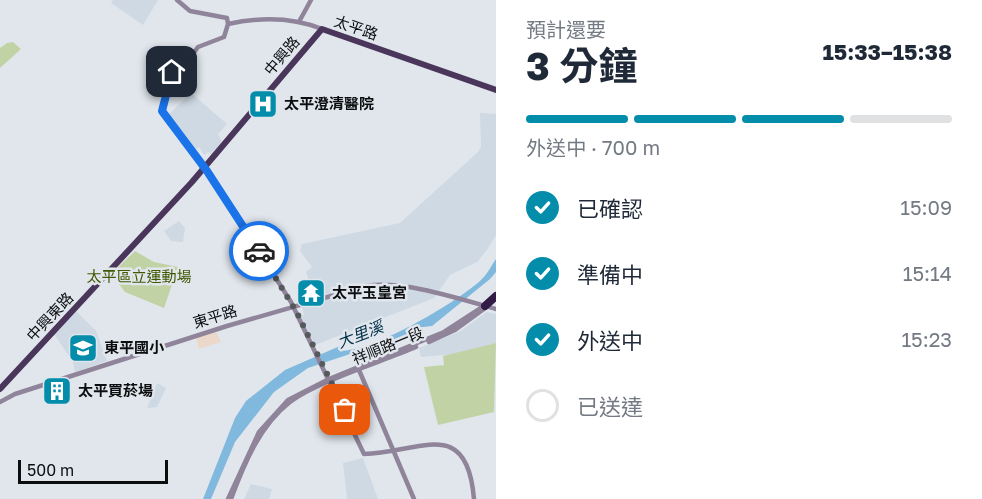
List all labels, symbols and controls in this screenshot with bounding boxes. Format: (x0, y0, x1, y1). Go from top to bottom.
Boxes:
street label: 太平路 (332, 11, 381, 43)
text: 預計還要 (526, 17, 606, 41)
street label: 中興路 (260, 32, 303, 78)
text: 15:33–15:38 (822, 38, 952, 65)
text: 3 分鐘 (526, 42, 638, 89)
pin (146, 46, 197, 97)
icon: home (155, 55, 188, 88)
hospital icon: 太平澄清醫院 (247, 88, 279, 120)
place label: 太平澄清醫院 (284, 94, 374, 112)
text: 外送中 · 700 m (526, 135, 660, 159)
icon: check (526, 191, 559, 224)
text: 已確認 (577, 195, 643, 222)
text: 15:09 (900, 195, 952, 219)
courier (229, 221, 289, 281)
icon: car (243, 235, 276, 268)
icon: check (526, 257, 559, 290)
text: 準備中 (577, 261, 643, 288)
text: 15:14 (903, 261, 952, 285)
park label: 太平區立運動場 (86, 267, 192, 285)
temple icon: 太平玉皇宮 (295, 277, 327, 309)
place label: 太平玉皇宮 (332, 283, 407, 301)
street label: 中興東路 (22, 288, 76, 344)
street label: 東平路 (191, 301, 239, 331)
water label: 大里溪 (334, 315, 388, 352)
street label: 祥順路一段 (349, 323, 426, 367)
icon: check (526, 323, 559, 356)
text: 外送中 (577, 327, 643, 354)
text: 15:23 (901, 327, 952, 351)
school or university icon: 東平國小 (67, 332, 99, 364)
place label: 東平國小 (104, 338, 165, 356)
building icon: 太平買菸場 (41, 375, 73, 407)
place label: 太平買菸場 (78, 381, 153, 399)
pin (319, 384, 370, 435)
icon: bag (328, 393, 361, 426)
text: 已送達 (577, 393, 643, 420)
scale bar (18, 457, 168, 484)
text: 500 m (27, 460, 74, 480)

